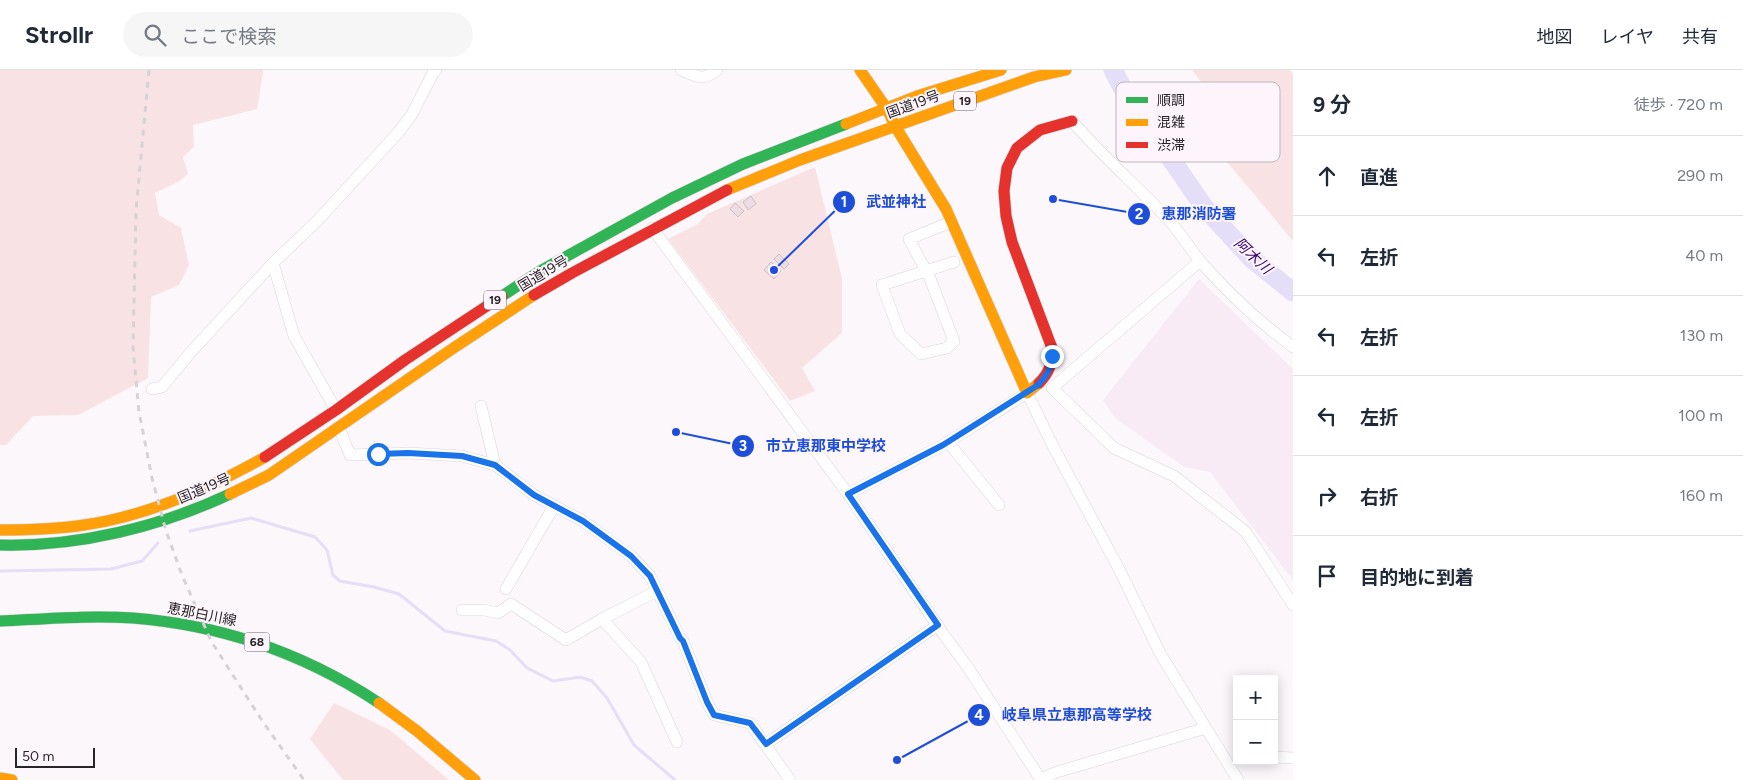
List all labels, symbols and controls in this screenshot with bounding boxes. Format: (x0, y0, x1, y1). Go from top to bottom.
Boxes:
search box (123, 12, 473, 57)
text: Strollr (25, 20, 93, 49)
icon: search (141, 21, 169, 49)
text: ここで検索 (181, 25, 276, 48)
text: 地図 (1537, 26, 1573, 48)
text: レイヤ (1601, 26, 1654, 48)
text: 共有 (1682, 26, 1718, 48)
legend (1116, 82, 1280, 162)
street label: 国道19号 (884, 87, 942, 122)
road number: 19 (954, 92, 976, 110)
text: 順調 (1157, 92, 1185, 109)
text: 9 分 (1313, 92, 1351, 117)
text: 徒歩 · 720 m (1634, 95, 1723, 114)
text: 混雑 (1157, 114, 1185, 131)
text: 渋滞 (1157, 137, 1185, 154)
icon: ahead (1313, 162, 1341, 190)
text: 直進 (1360, 166, 1398, 189)
text: 290 m (1677, 166, 1723, 185)
callout: 武並神社 (831, 187, 936, 217)
text: 1 (841, 193, 847, 211)
text: 武並神社 (866, 193, 926, 211)
callout: 恵那消防署 (1126, 199, 1246, 229)
text: 2 (1135, 205, 1144, 223)
text: 恵那消防署 (1161, 205, 1237, 223)
water label: 阿木川 (1230, 234, 1277, 279)
icon: left (1313, 242, 1341, 270)
text: 左折 (1360, 246, 1398, 269)
text: 40 m (1685, 246, 1723, 265)
street label: 国道19号 (515, 252, 572, 295)
road number: 19 (484, 290, 506, 310)
icon: left (1313, 322, 1341, 350)
text: 左折 (1360, 326, 1398, 349)
text: 130 m (1680, 326, 1723, 345)
route end (1041, 345, 1064, 368)
icon: left (1313, 402, 1341, 430)
text: 左折 (1360, 406, 1398, 429)
text: 100 m (1678, 406, 1723, 425)
callout: 市立恵那東中学校 (731, 431, 896, 461)
text: 3 (739, 437, 747, 455)
text: 市立恵那東中学校 (766, 437, 886, 455)
route start (367, 443, 390, 466)
street label: 国道19号 (175, 470, 233, 507)
icon: right (1313, 482, 1341, 510)
text: 右折 (1360, 486, 1398, 509)
text: 160 m (1680, 486, 1723, 505)
icon: arrive (1313, 562, 1341, 590)
text: 目的地に到着 (1360, 566, 1474, 589)
street label: 恵那白川線 (166, 599, 238, 630)
road number: 68 (244, 632, 270, 652)
map controls (1233, 675, 1278, 765)
button: + (1233, 675, 1278, 720)
callout: 岐阜県立恵那高等学校 (967, 700, 1162, 730)
text: 4 (974, 706, 984, 724)
text: 岐阜県立恵那高等学校 (1002, 706, 1152, 724)
button: − (1233, 720, 1278, 765)
scale bar (15, 745, 95, 768)
text: 50 m (22, 748, 54, 765)

